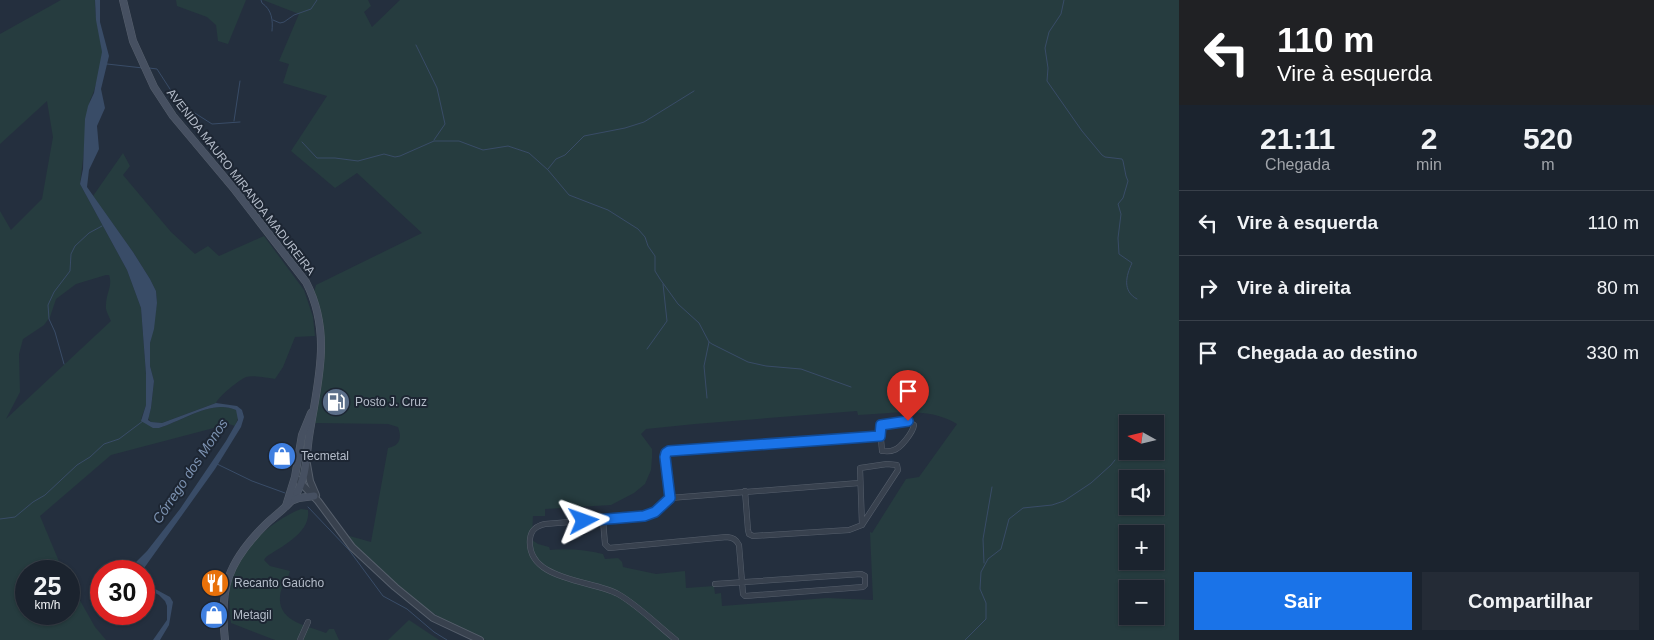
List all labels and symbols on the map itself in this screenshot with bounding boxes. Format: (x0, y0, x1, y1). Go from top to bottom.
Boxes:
street label: AVENIDA MAURO MIRANDA MADUREIRA (164, 86, 318, 278)
pin (887, 370, 929, 421)
fuel station icon: Posto J. Cruz (321, 387, 351, 417)
place label: Posto J. Cruz (355, 395, 427, 409)
north arrow (1119, 415, 1164, 460)
water label: Córrego dos Monos (149, 416, 231, 526)
shop icon: Tecmetal (267, 441, 297, 471)
place label: Tecmetal (301, 449, 349, 463)
position arrow (557, 494, 609, 546)
speed limit sign: 30 (90, 560, 155, 625)
restaurant icon: Recanto Gaúcho (200, 568, 230, 598)
place label: Recanto Gaúcho (234, 576, 324, 590)
shop icon: Metagil (199, 600, 229, 630)
place label: Metagil (233, 608, 272, 622)

